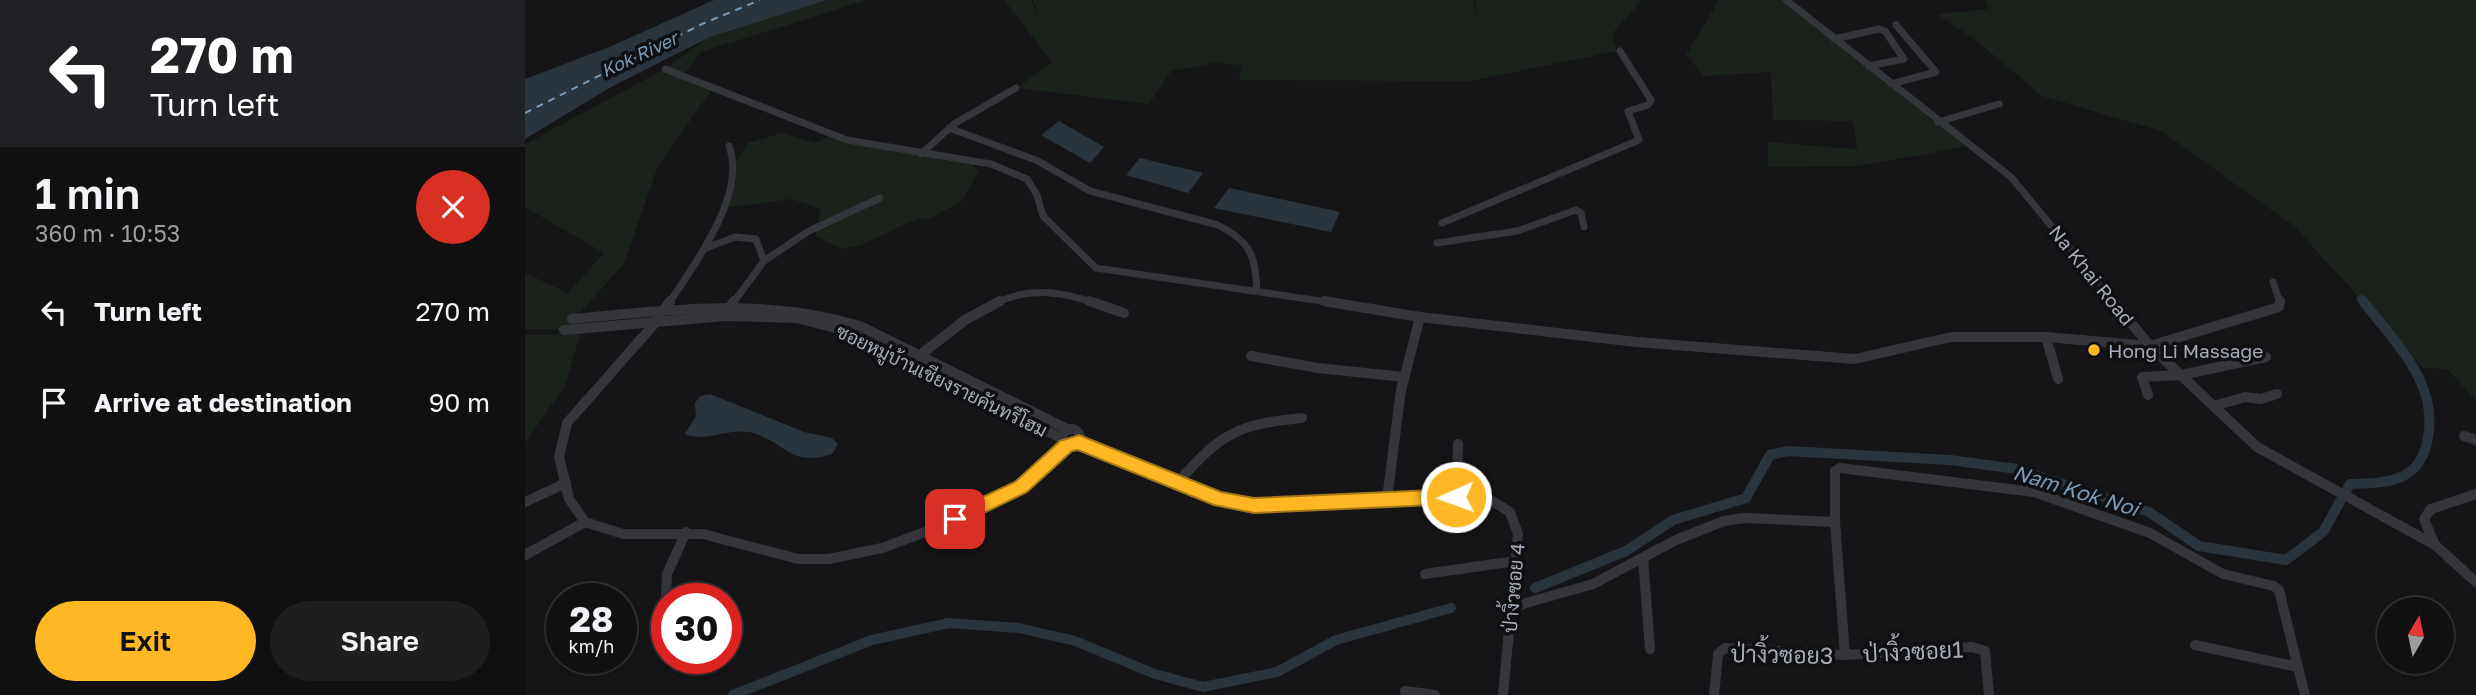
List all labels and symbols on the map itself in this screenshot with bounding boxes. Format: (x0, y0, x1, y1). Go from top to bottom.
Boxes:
water label: Kok River (597, 25, 683, 81)
street label: Na Khai Road (2045, 220, 2139, 330)
street label: ซอยหมู่บ้านเชียงรายคันทรีโฮม (831, 319, 1051, 444)
place label: Hong Li Massage (2108, 339, 2263, 362)
marker: Hong Li Massage (2086, 342, 2102, 358)
water label: Nam Kok Noi (2010, 459, 2144, 522)
position arrow (1419, 460, 1493, 534)
pin (925, 489, 985, 549)
street label: ป่างิ้วซอย 4 (1493, 542, 1528, 634)
speed limit sign: 30 (651, 583, 742, 674)
north arrow (2377, 597, 2453, 674)
street label: ป่างิ้วซอย1 (1862, 628, 1964, 668)
street label: ป่างิ้วซอย3 (1730, 633, 1834, 669)

